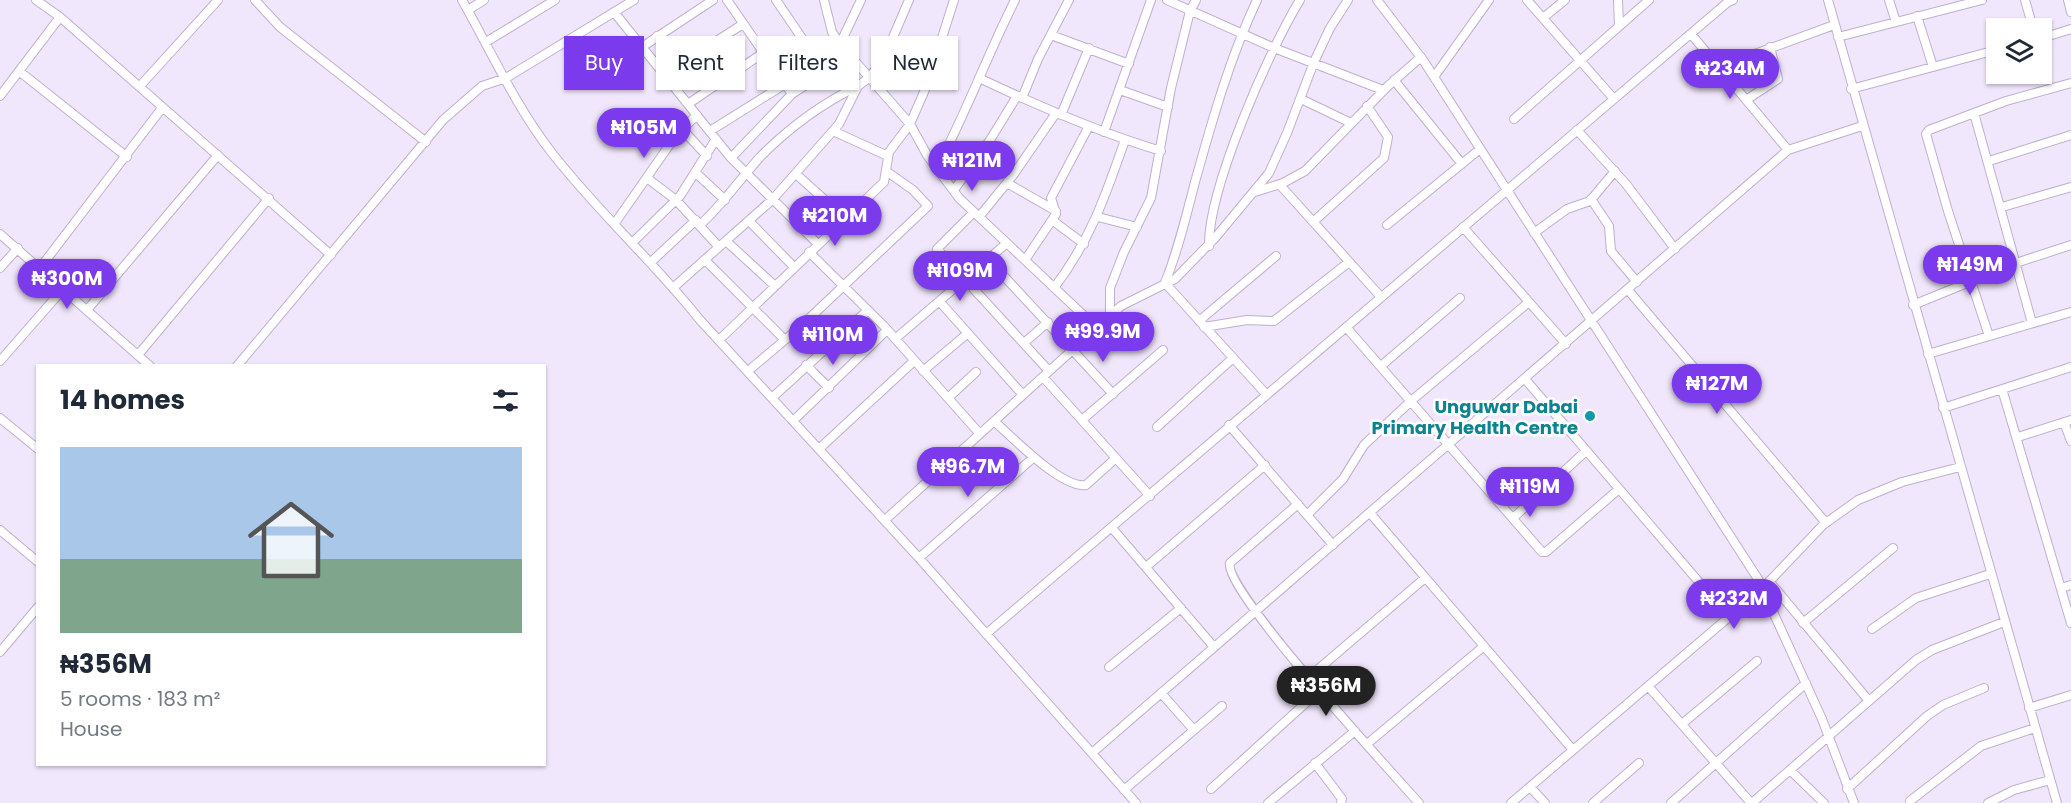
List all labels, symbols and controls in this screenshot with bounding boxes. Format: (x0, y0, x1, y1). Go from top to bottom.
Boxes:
map controls (1986, 18, 2052, 84)
button: layers (1986, 18, 2052, 84)
chip: Buy (564, 36, 644, 90)
chip: Rent (656, 36, 745, 90)
chip: Filters (757, 36, 859, 90)
chip: New (871, 36, 958, 90)
pin: ₦234M (1688, 49, 1772, 100)
text: ₦234M (1695, 54, 1765, 82)
pin: ₦105M (602, 108, 686, 159)
text: ₦105M (611, 113, 677, 141)
pin: ₦121M (930, 141, 1014, 192)
text: ₦121M (942, 146, 1002, 174)
pin: ₦210M (793, 196, 877, 247)
text: ₦210M (803, 201, 867, 229)
pin: ₦149M (1928, 245, 2012, 296)
text: ₦149M (1937, 250, 2003, 278)
pin: ₦109M (918, 251, 1002, 302)
text: ₦109M (927, 256, 993, 284)
pin: ₦300M (25, 259, 109, 310)
text: ₦300M (32, 264, 102, 292)
pin: ₦99.9M (1054, 312, 1152, 363)
pin: ₦110M (791, 315, 875, 366)
text: ₦99.9M (1065, 317, 1141, 345)
text: ₦110M (803, 320, 863, 348)
pin: ₦127M (1675, 364, 1759, 415)
text: ₦127M (1686, 369, 1748, 397)
text: 14 homes (60, 382, 185, 418)
icon: filters (489, 384, 522, 417)
place label: Unguwar Dabai Primary Health Centre (1372, 394, 1578, 440)
marker: Unguwar Dabai Primary Health Centre (1583, 409, 1597, 423)
pin: ₦96.7M (919, 447, 1017, 498)
text: ₦96.7M (931, 452, 1005, 480)
pin: ₦119M (1488, 467, 1572, 518)
text: ₦119M (1500, 472, 1560, 500)
icon: home (237, 486, 345, 594)
pin: ₦232M (1692, 579, 1776, 630)
text: ₦232M (1700, 584, 1768, 612)
text: ₦356M (60, 646, 152, 682)
pin: ₦356M (1284, 666, 1368, 717)
text: ₦356M (1291, 671, 1361, 699)
text: 5 rooms · 183 m² (60, 685, 220, 713)
text: House (60, 715, 122, 743)

